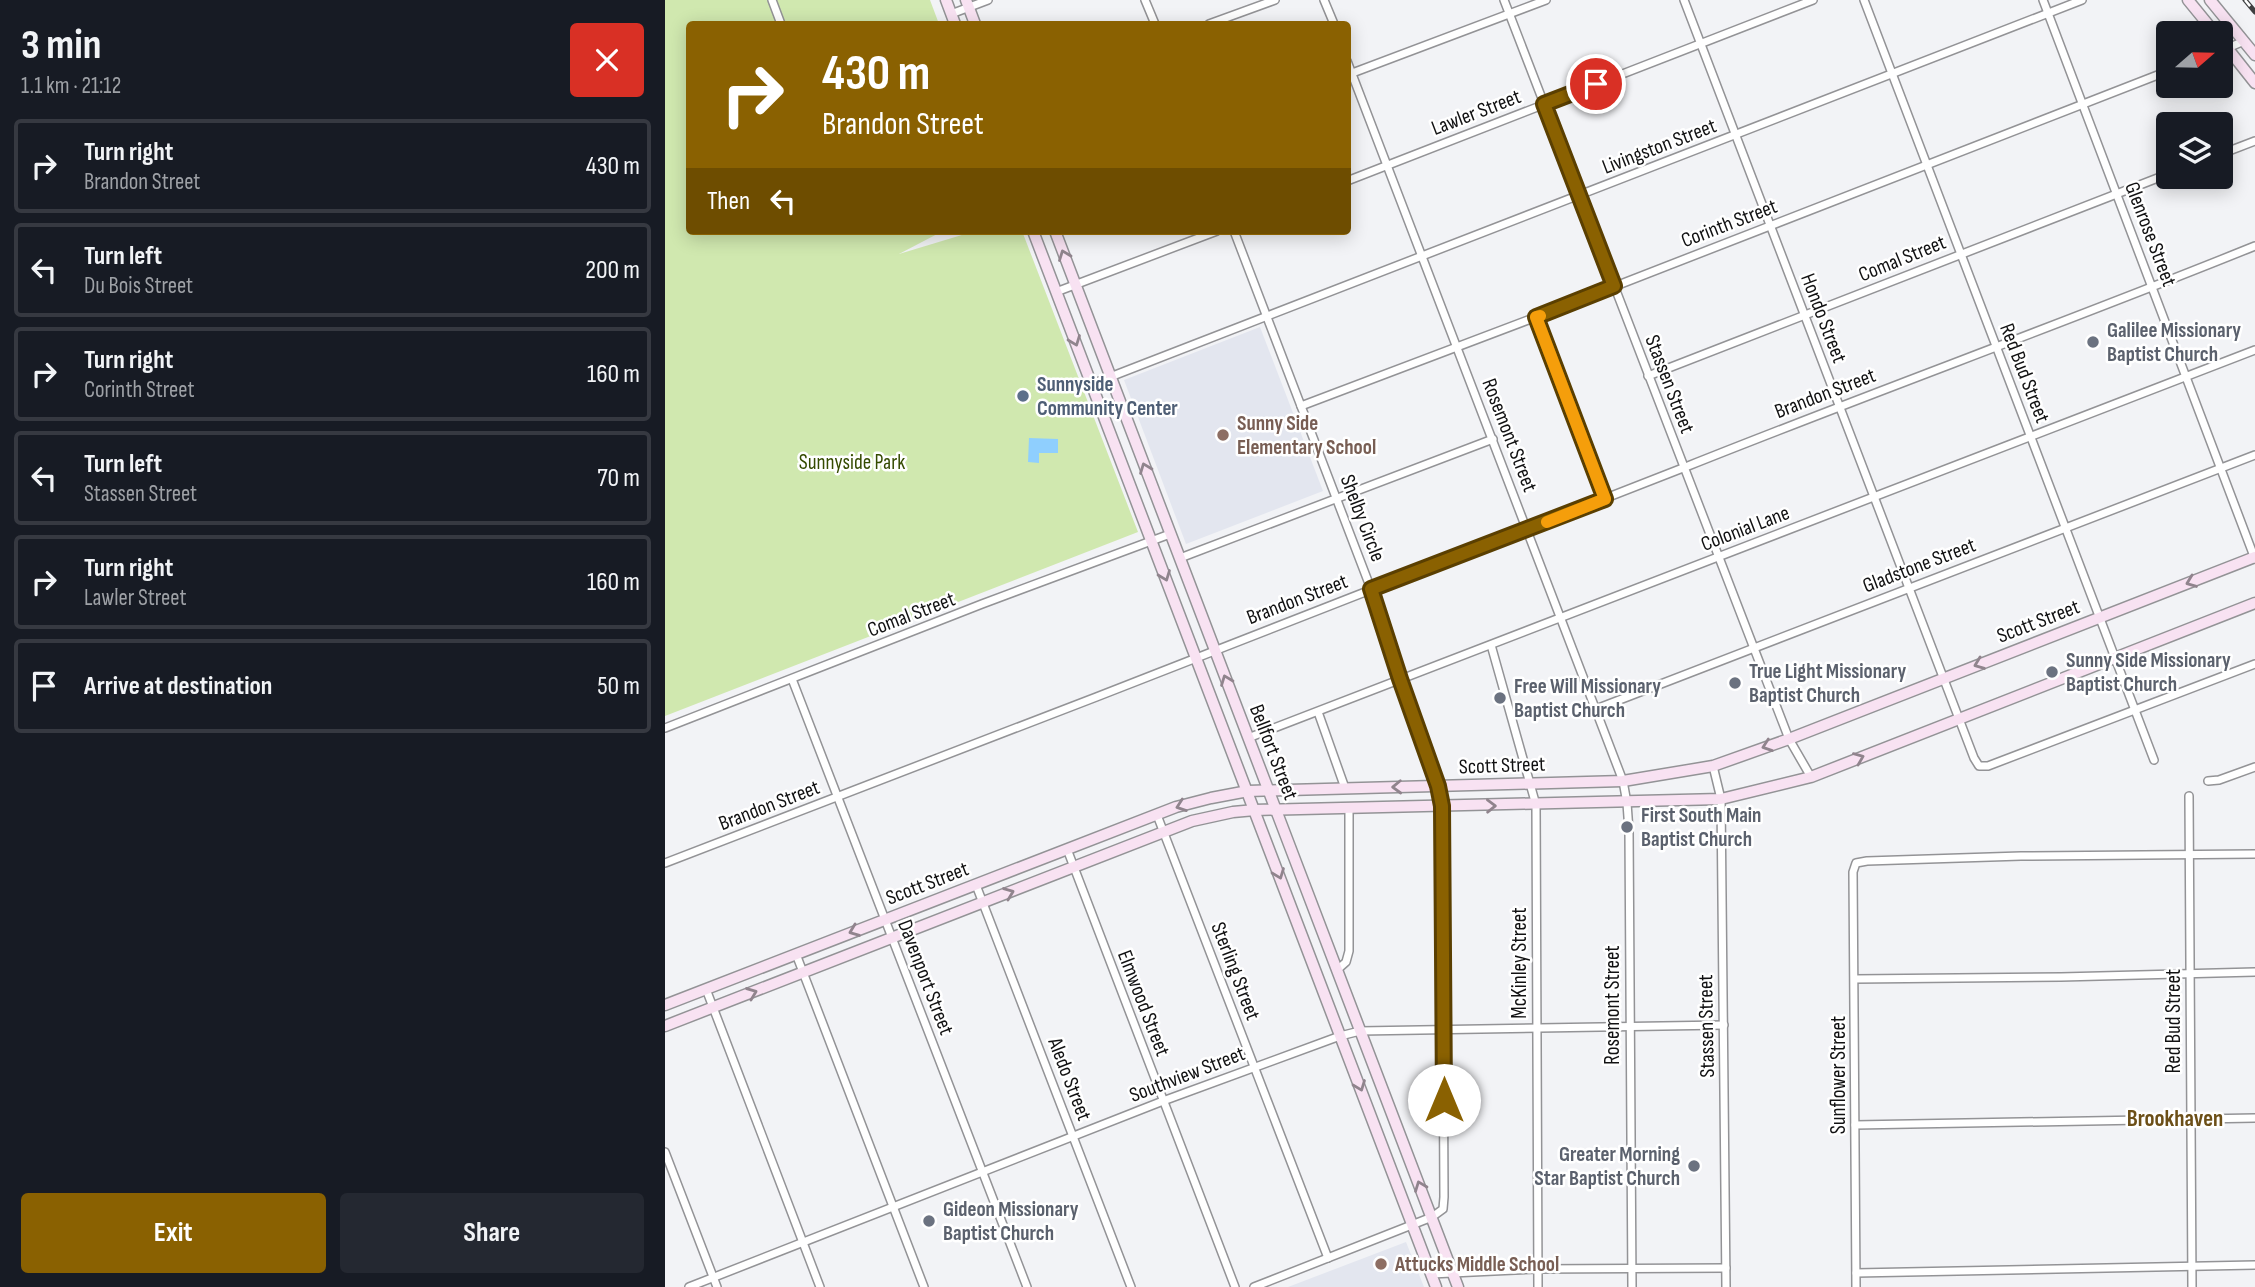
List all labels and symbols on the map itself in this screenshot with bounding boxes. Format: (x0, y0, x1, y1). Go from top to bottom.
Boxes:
north arrow (2156, 21, 2233, 98)
pin (1566, 54, 1626, 114)
street label: Lawler Street (1428, 84, 1524, 141)
street label: Livingston Street (1599, 113, 1720, 180)
street label: Glenrose Street (2119, 178, 2182, 290)
street label: Corinth Street (1678, 194, 1781, 253)
street label: Comal Street (1855, 230, 1949, 287)
one-way arrow (1058, 249, 1072, 262)
street label: Hondo Street (1795, 270, 1852, 366)
place label: Galilee Missionary Baptist Church (2107, 318, 2241, 367)
street label: Red Bud Street (1994, 320, 2055, 426)
street label: Stassen Street (1639, 331, 1700, 437)
one-way arrow (1067, 334, 1081, 346)
marker: Galilee Missionary Baptist Church (2085, 334, 2101, 350)
street label: Brandon Street (1771, 363, 1879, 424)
place label: Sunnyside Community Center (1037, 372, 1178, 421)
street label: Rosemont Street (1476, 375, 1543, 495)
marker: Sunnyside Community Center (1015, 388, 1031, 404)
place label: Sunny Side Elementary School (1237, 411, 1376, 460)
marker: Sunny Side Elementary School (1215, 427, 1231, 443)
park label: Sunnyside Park (799, 450, 905, 475)
one-way arrow (1139, 462, 1153, 474)
street label: Shelby Circle (1335, 471, 1390, 565)
street label: Colonial Lane (1697, 500, 1793, 557)
street label: Gladstone Street (1859, 533, 1979, 598)
one-way arrow (1156, 569, 1170, 581)
street label: Brandon Street (1243, 569, 1351, 630)
one-way arrow (2186, 574, 2198, 588)
street label: Comal Street (864, 586, 959, 643)
street label: Scott Street (1993, 594, 2083, 649)
place label: Sunny Side Missionary Baptist Church (2066, 648, 2231, 697)
one-way arrow (1974, 655, 1986, 669)
place label: True Light Missionary Baptist Church (1749, 659, 1906, 708)
marker: Sunny Side Missionary Baptist Church (2044, 664, 2060, 680)
place label: Free Will Missionary Baptist Church (1514, 674, 1661, 723)
one-way arrow (1221, 675, 1235, 687)
marker: True Light Missionary Baptist Church (1727, 675, 1743, 691)
marker: Free Will Missionary Baptist Church (1492, 690, 1508, 706)
street label: Bellfort Street (1244, 701, 1303, 803)
one-way arrow (1762, 738, 1774, 752)
street label: Scott Street (1458, 751, 1546, 780)
one-way arrow (1852, 753, 1864, 767)
street label: Brandon Street (715, 775, 823, 836)
one-way arrow (1392, 779, 1402, 795)
one-way arrow (1176, 798, 1188, 812)
one-way arrow (1485, 798, 1496, 813)
place label: First South Main Baptist Church (1641, 803, 1761, 852)
marker: First South Main Baptist Church (1619, 819, 1635, 835)
street label: Scott Street (882, 856, 972, 911)
one-way arrow (1271, 867, 1285, 880)
one-way arrow (1003, 887, 1015, 901)
street label: McKinley Street (1507, 907, 1532, 1019)
street label: Davenport Street (892, 916, 959, 1038)
street label: Sterling Street (1205, 919, 1266, 1024)
one-way arrow (849, 923, 861, 937)
street label: Rosemont Street (1600, 945, 1625, 1065)
street label: Elmwood Street (1112, 947, 1175, 1060)
street label: Red Bud Street (2161, 969, 2186, 1073)
street label: Stassen Street (1693, 974, 1720, 1078)
one-way arrow (745, 987, 757, 1001)
street label: Sunflower Street (1826, 1016, 1851, 1134)
street label: Aledo Street (1042, 1033, 1097, 1124)
street label: Southview Street (1126, 1041, 1248, 1108)
position arrow (1407, 1063, 1481, 1137)
one-way arrow (1352, 1080, 1366, 1092)
district label: Brookhaven (2127, 1105, 2223, 1133)
place label: Greater Morning Star Baptist Church (1534, 1142, 1680, 1191)
marker: Greater Morning Star Baptist Church (1686, 1158, 1702, 1174)
one-way arrow (1414, 1181, 1428, 1193)
place label: Gideon Missionary Baptist Church (943, 1197, 1079, 1246)
marker: Gideon Missionary Baptist Church (921, 1213, 937, 1229)
place label: Attucks Middle School (1394, 1252, 1559, 1277)
marker: Attucks Middle School (1373, 1256, 1389, 1272)

